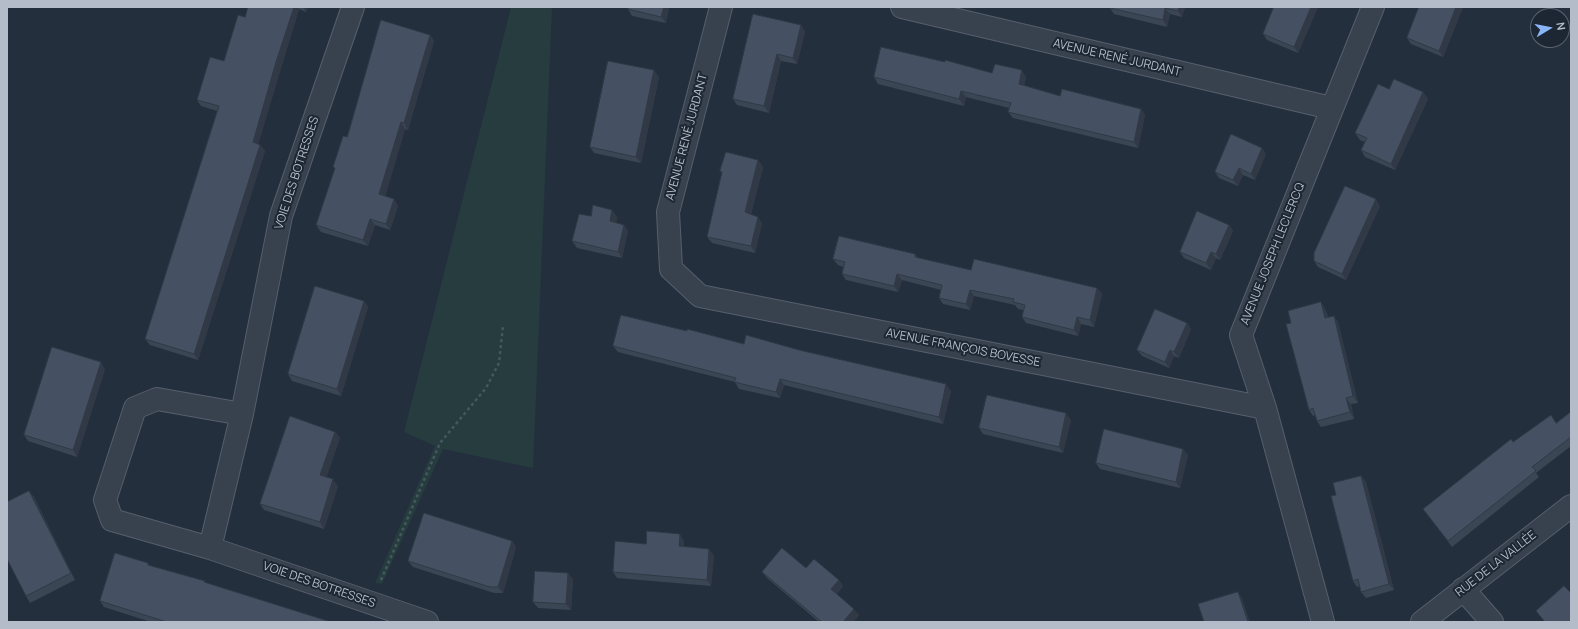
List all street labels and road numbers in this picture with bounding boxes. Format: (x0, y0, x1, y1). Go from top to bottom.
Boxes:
street label: AVENUE RENÉ JURDANT (1052, 36, 1182, 80)
street label: AVENUE RENÉ JURDANT (663, 72, 711, 202)
street label: VOIE DES BOTRESSES (272, 115, 322, 231)
street label: AVENUE JOSEPH LECLERCQ (1238, 181, 1308, 327)
street label: AVENUE FRANÇOIS BOVESSE (884, 326, 1042, 370)
street label: RUE DE LA VALLÉE (1453, 528, 1539, 600)
street label: VOIE DES BOTRESSES (261, 559, 377, 611)

